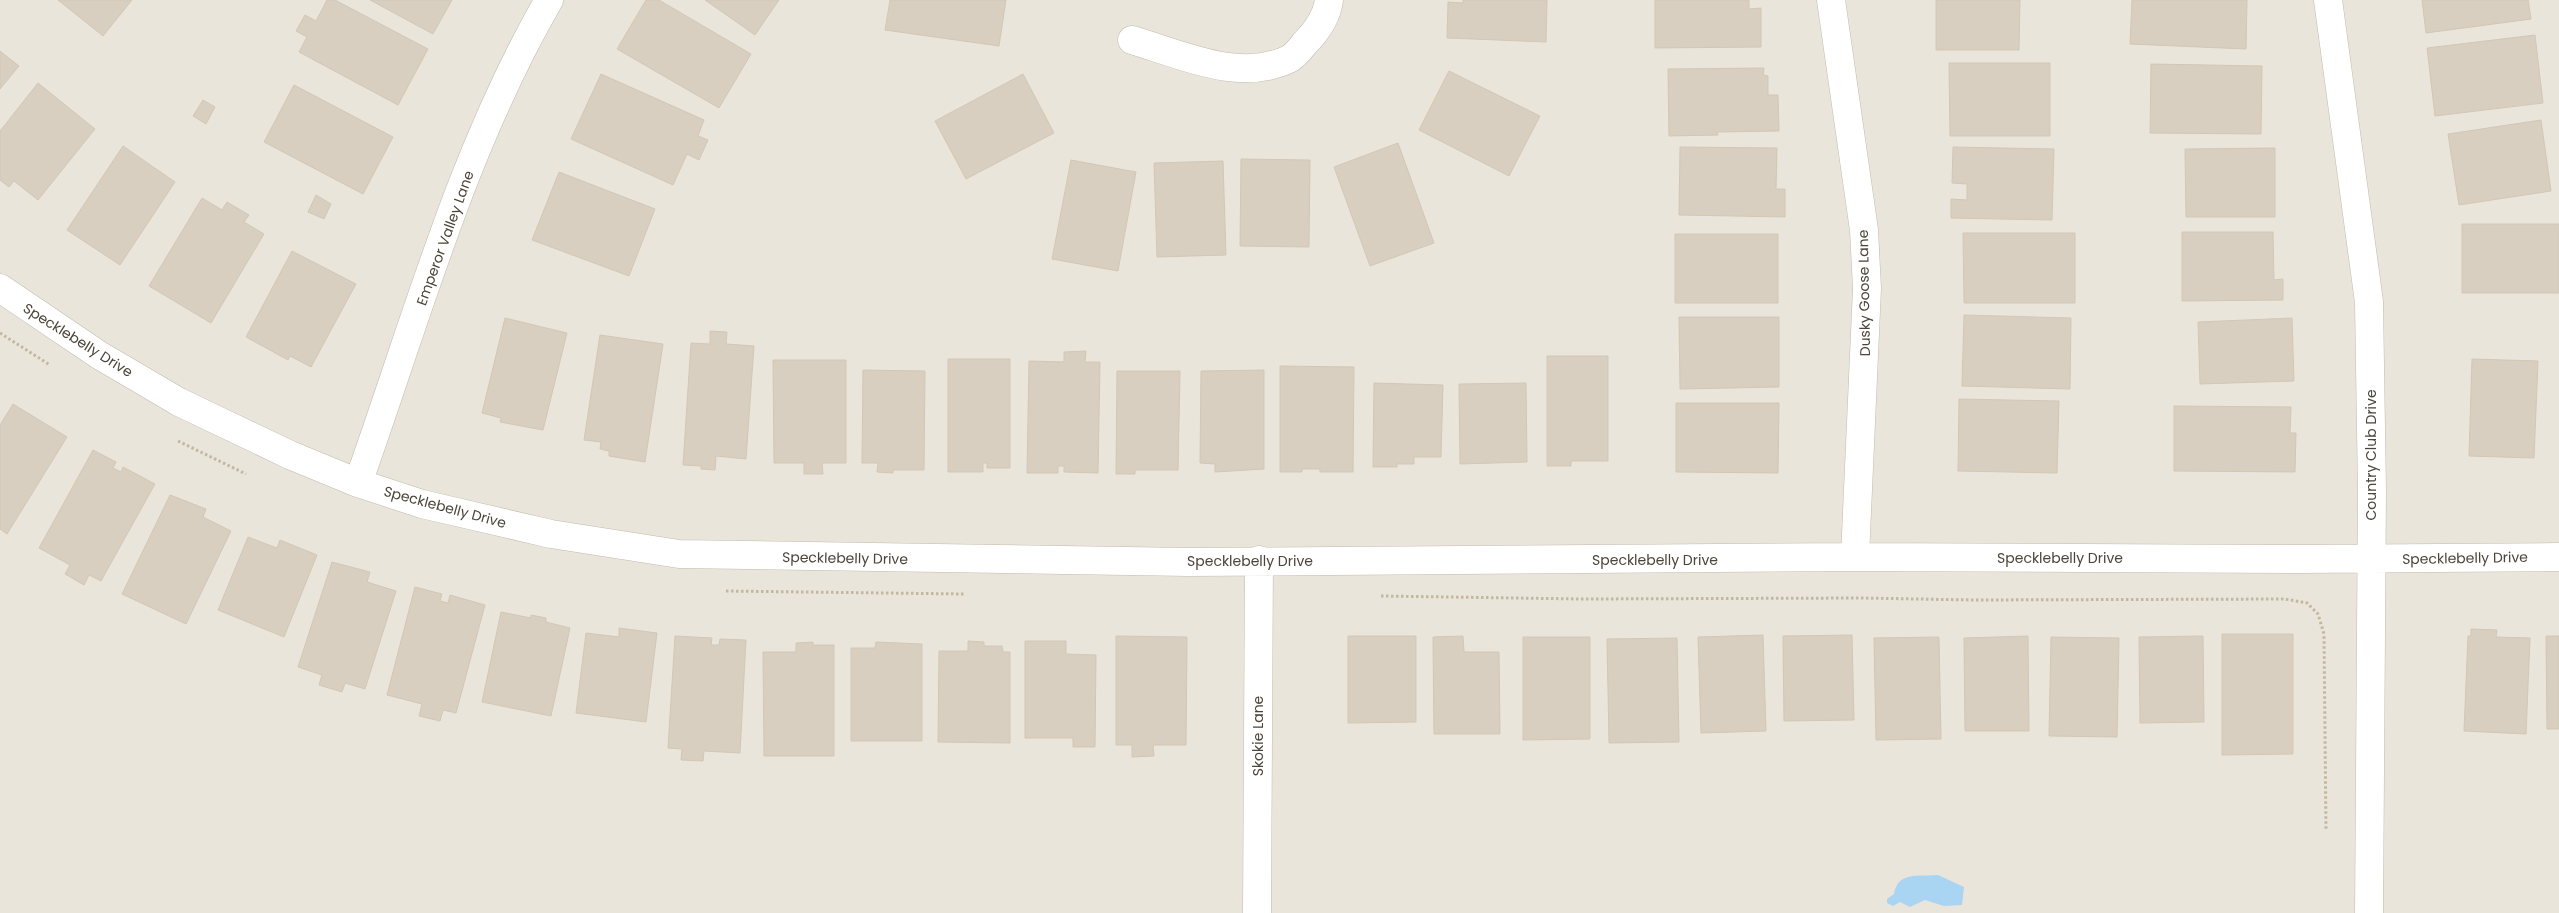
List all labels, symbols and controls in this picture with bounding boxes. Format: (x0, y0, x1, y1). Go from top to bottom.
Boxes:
street label: Emperor Valley Lane (411, 167, 479, 308)
street label: Dusky Goose Lane (1853, 229, 1875, 357)
street label: Specklebelly Drive (19, 298, 137, 382)
street label: Country Club Drive (2361, 389, 2381, 521)
street label: Specklebelly Drive (382, 481, 509, 533)
street label: Specklebelly Drive (782, 547, 908, 569)
street label: Specklebelly Drive (2402, 547, 2528, 569)
street label: Specklebelly Drive (1997, 548, 2123, 568)
street label: Specklebelly Drive (1592, 550, 1718, 570)
street label: Specklebelly Drive (1187, 551, 1313, 571)
street label: Skokie Lane (1248, 695, 1268, 776)

